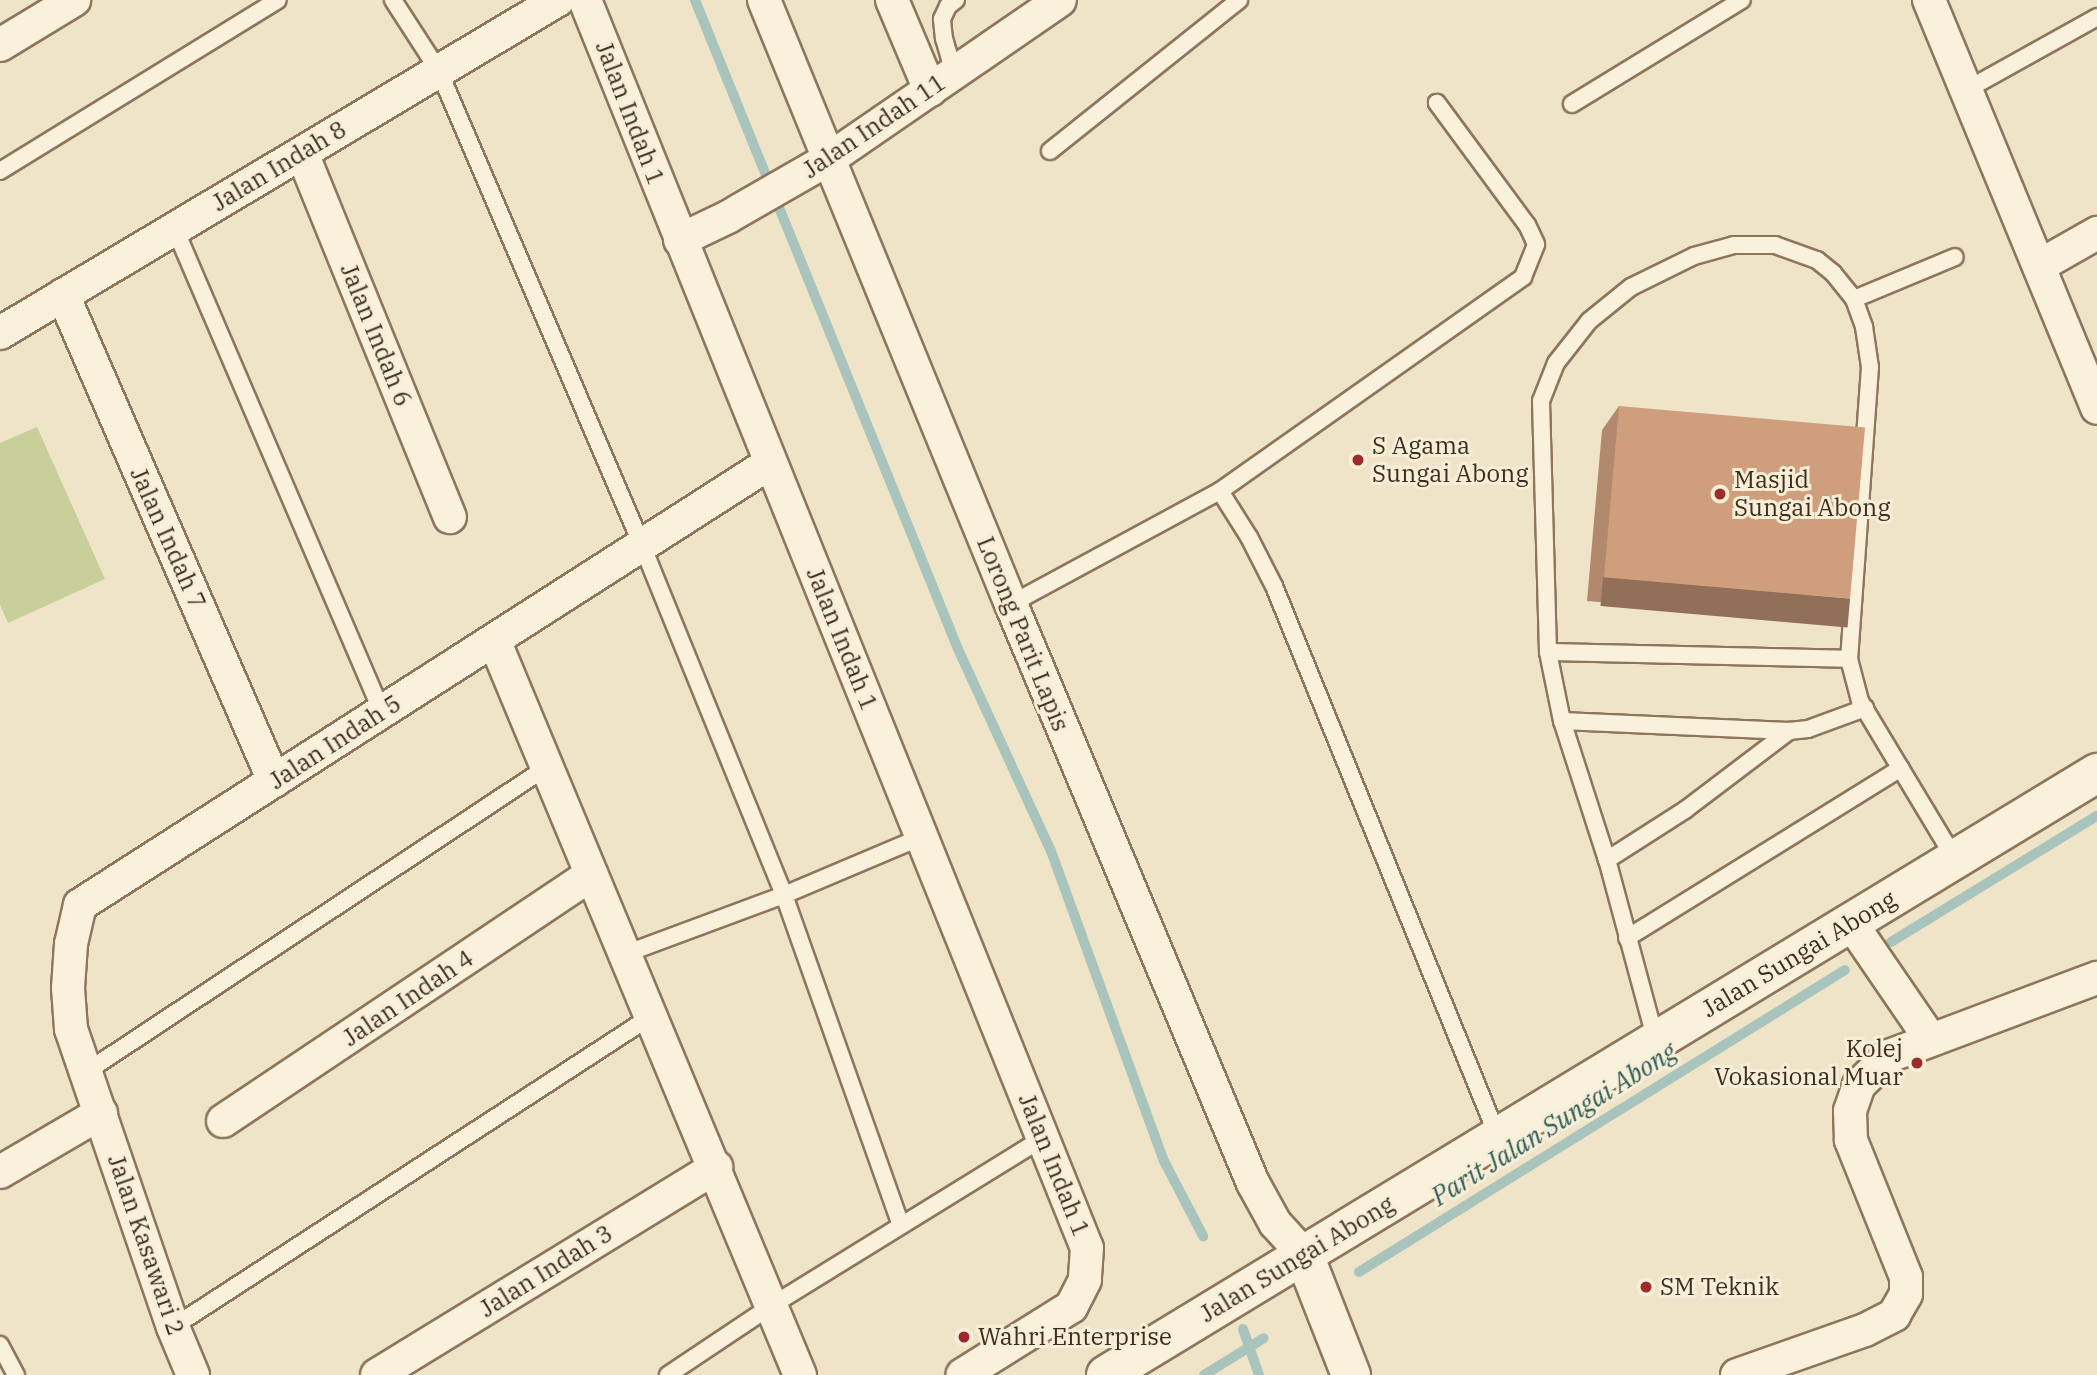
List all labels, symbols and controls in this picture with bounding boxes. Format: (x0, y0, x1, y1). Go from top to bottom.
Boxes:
street label: Jalan Indah 1 (589, 37, 671, 189)
street label: Jalan Indah 11 (797, 68, 951, 184)
street label: Jalan Indah 8 (207, 115, 351, 217)
street label: Jalan Indah 6 (334, 259, 418, 411)
place label: S Agama Sungai Abong (1372, 432, 1529, 488)
marker: S Agama Sungai Abong (1350, 452, 1366, 468)
street label: Jalan Indah 7 (124, 463, 212, 613)
place label: Masjid Sungai Abong (1734, 466, 1891, 522)
marker: Masjid Sungai Abong (1712, 486, 1728, 502)
street label: Lorong Parit Lapis (971, 533, 1075, 735)
street label: Jalan Indah 1 (800, 563, 884, 715)
street label: Jalan Indah 5 (264, 689, 406, 795)
street label: Jalan Sungai Abong (1697, 885, 1901, 1023)
street label: Jalan Indah 4 (337, 944, 479, 1052)
place label: Kolej Vokasional Muar (1714, 1035, 1903, 1091)
water label: Parit Jalan Sungai Abong (1426, 1036, 1682, 1212)
marker: Kolej Vokasional Muar (1909, 1055, 1925, 1071)
street label: Jalan Indah 1 (1012, 1089, 1096, 1241)
street label: Jalan Kasawari 2 (102, 1151, 190, 1339)
street label: Jalan Sungai Abong (1195, 1190, 1399, 1328)
street label: Jalan Indah 3 (474, 1219, 618, 1323)
place label: SM Teknik (1660, 1273, 1779, 1301)
marker: SM Teknik (1638, 1279, 1654, 1295)
place label: Wahri Enterprise (978, 1323, 1172, 1351)
marker: Wahri Enterprise (956, 1329, 972, 1345)

